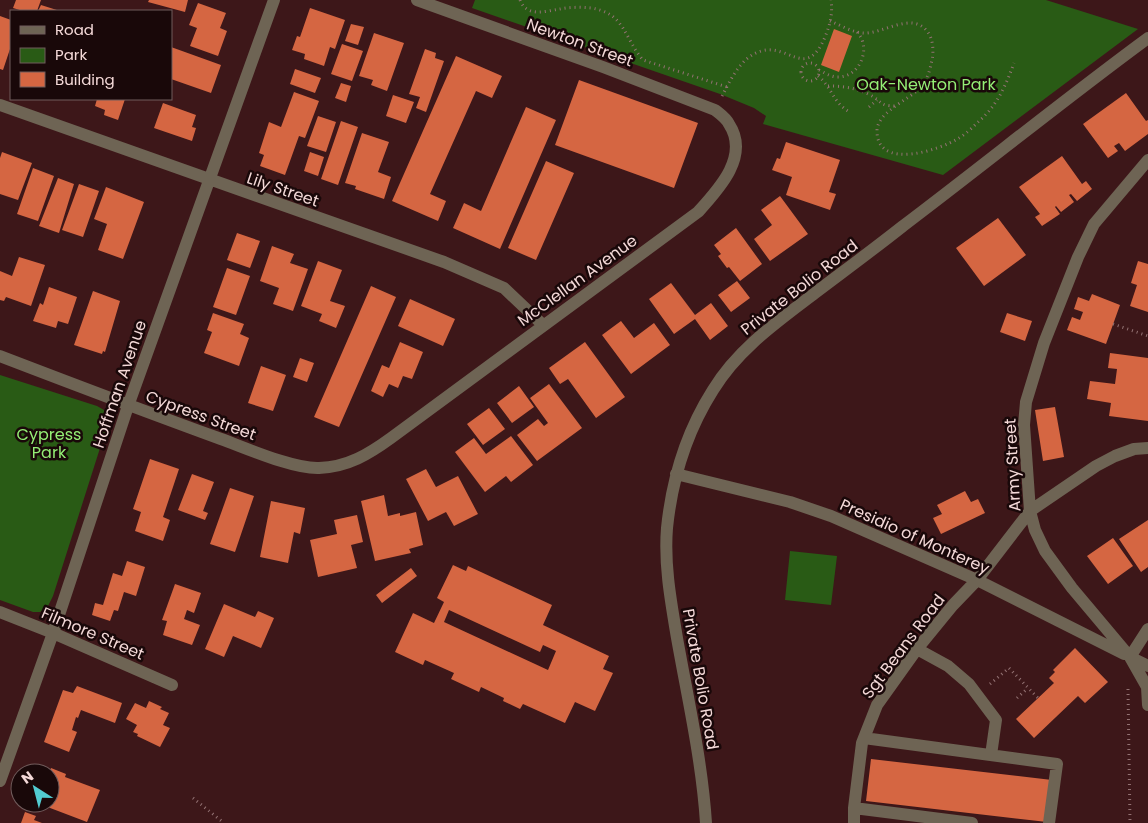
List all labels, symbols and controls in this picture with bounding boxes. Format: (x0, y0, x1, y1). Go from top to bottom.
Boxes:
legend (10, 10, 172, 100)
street label: Newton Street (523, 13, 636, 72)
text: Road (55, 19, 94, 40)
text: Park (55, 44, 87, 65)
text: Building (55, 69, 115, 90)
park label: Oak-Newton Park (856, 73, 997, 96)
street label: Lily Street (244, 166, 322, 213)
street label: McClellan Avenue (513, 229, 642, 332)
street label: Private Bolio Road (736, 234, 863, 340)
street label: Hoffman Avenue (87, 317, 152, 451)
street label: Cypress Street (142, 385, 259, 446)
street label: Army Street (999, 418, 1026, 512)
park label: Cypress Park (17, 423, 81, 464)
street label: Presidio of Monterey (836, 493, 993, 580)
street label: Sgt Beans Road (857, 589, 950, 703)
street label: Filmore Street (38, 601, 148, 666)
street label: Private Bolio Road (677, 607, 724, 752)
north arrow (10, 763, 60, 813)
text: N (17, 766, 37, 789)

